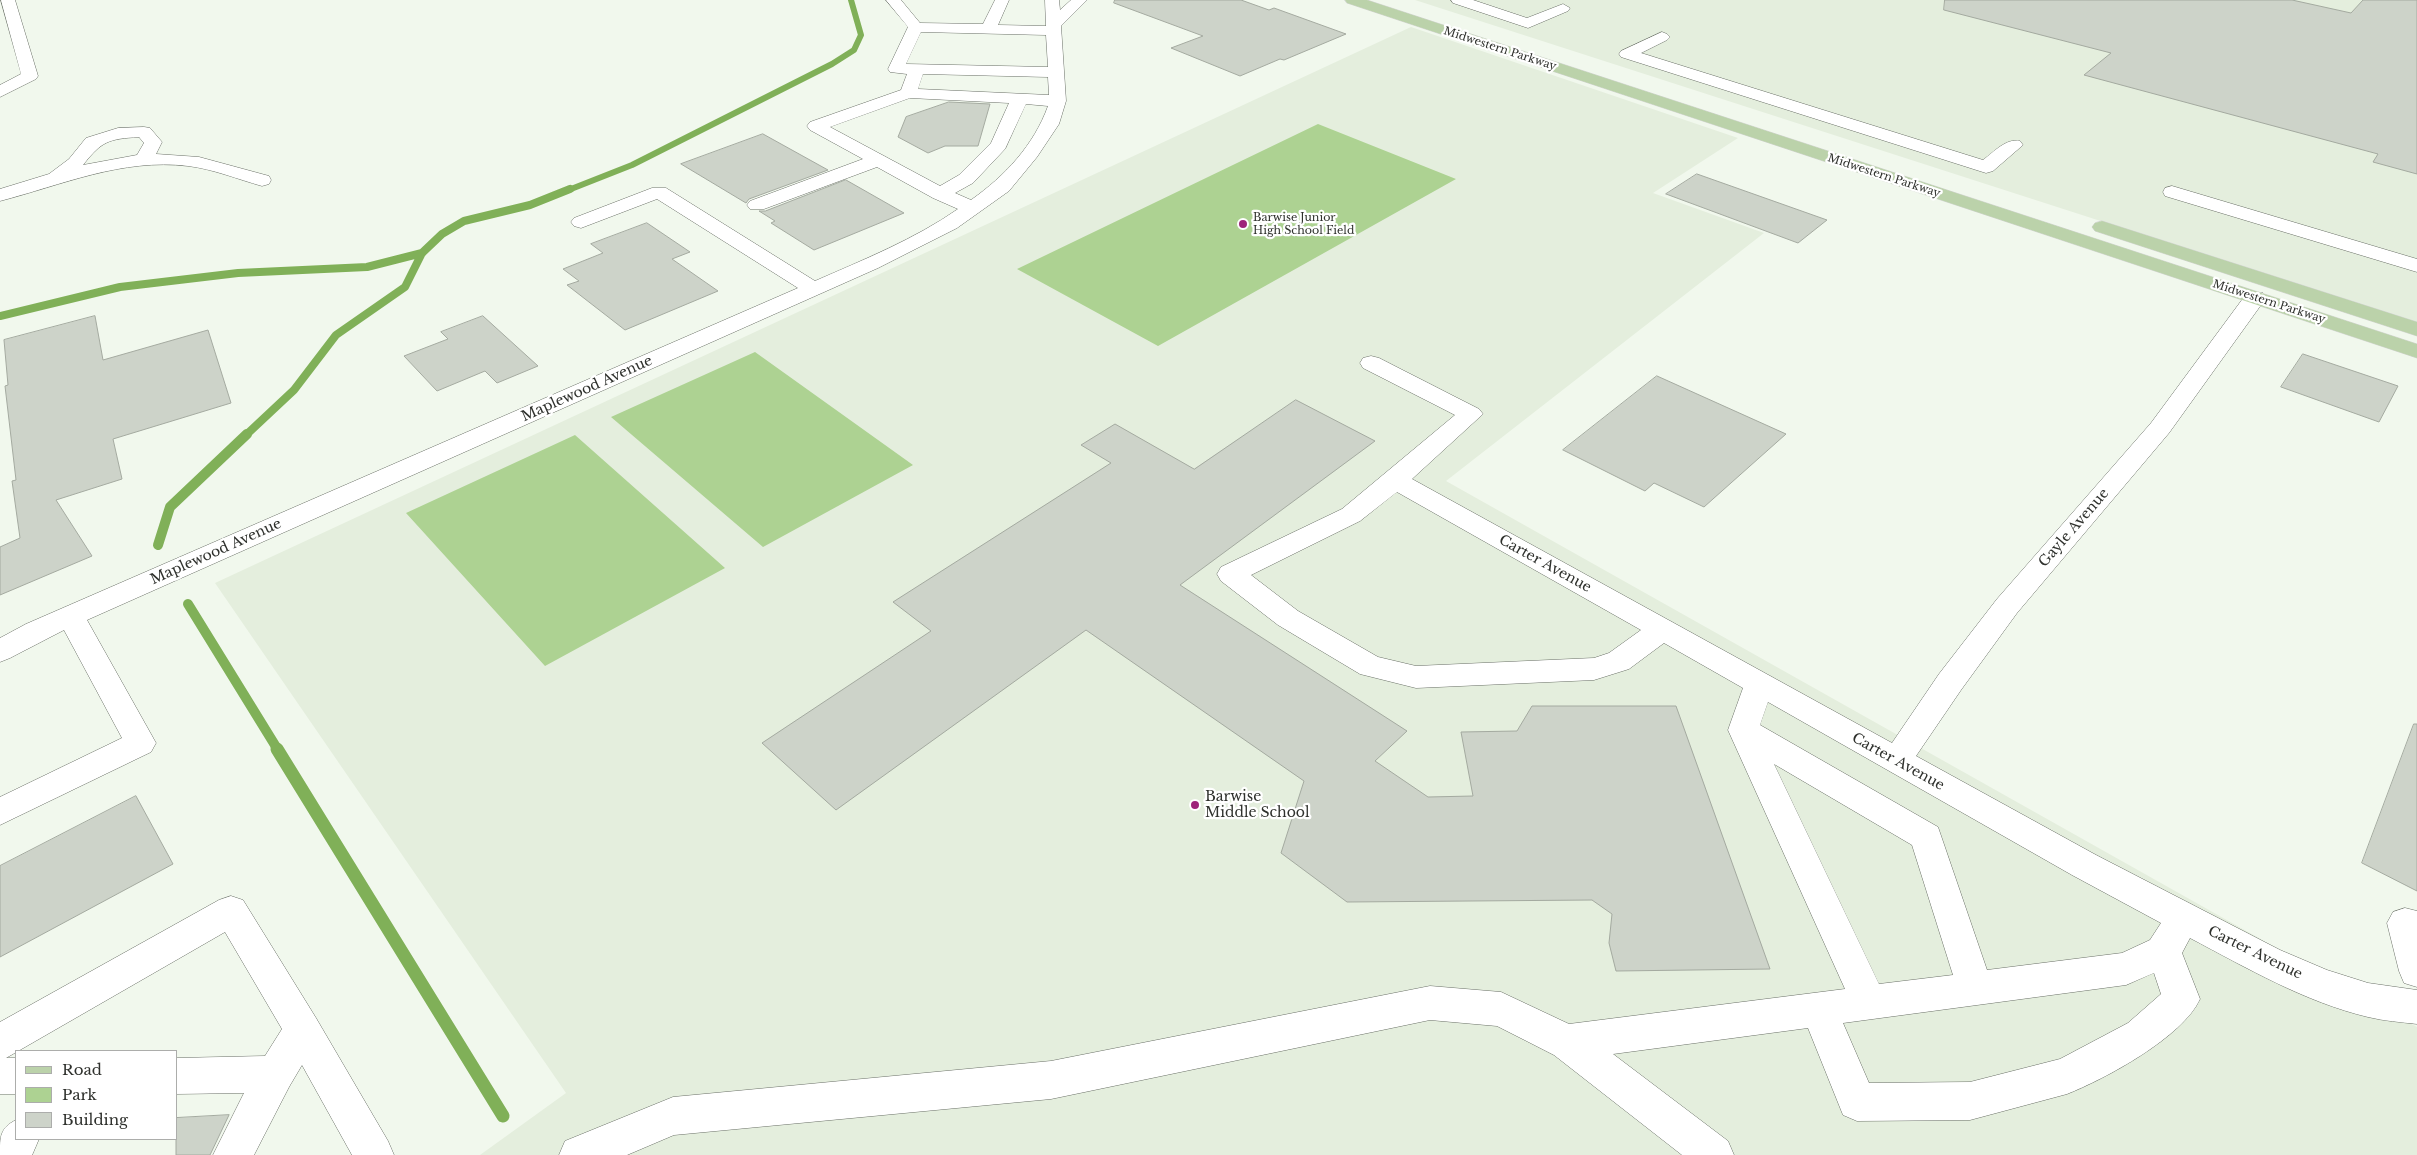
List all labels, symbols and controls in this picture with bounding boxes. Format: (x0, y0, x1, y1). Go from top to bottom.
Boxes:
street label: Midwestern Parkway (1442, 25, 1558, 73)
street label: Midwestern Parkway (1826, 152, 1942, 200)
place label: Barwise Junior High School Field (1253, 211, 1354, 237)
marker: Barwise Junior High School Field (1237, 218, 1249, 230)
street label: Midwestern Parkway (2211, 278, 2327, 326)
street label: Maplewood Avenue (519, 353, 655, 425)
street label: Gayle Avenue (2035, 485, 2113, 571)
street label: Maplewood Avenue (148, 516, 284, 588)
street label: Carter Avenue (1496, 532, 1594, 596)
street label: Carter Avenue (1849, 730, 1947, 794)
place label: Barwise Middle School (1205, 789, 1310, 822)
marker: Barwise Middle School (1189, 799, 1201, 811)
street label: Carter Avenue (2205, 923, 2305, 983)
legend (15, 1050, 178, 1140)
text: Road (62, 1060, 102, 1079)
text: Park (62, 1085, 97, 1104)
text: Building (62, 1110, 128, 1129)

